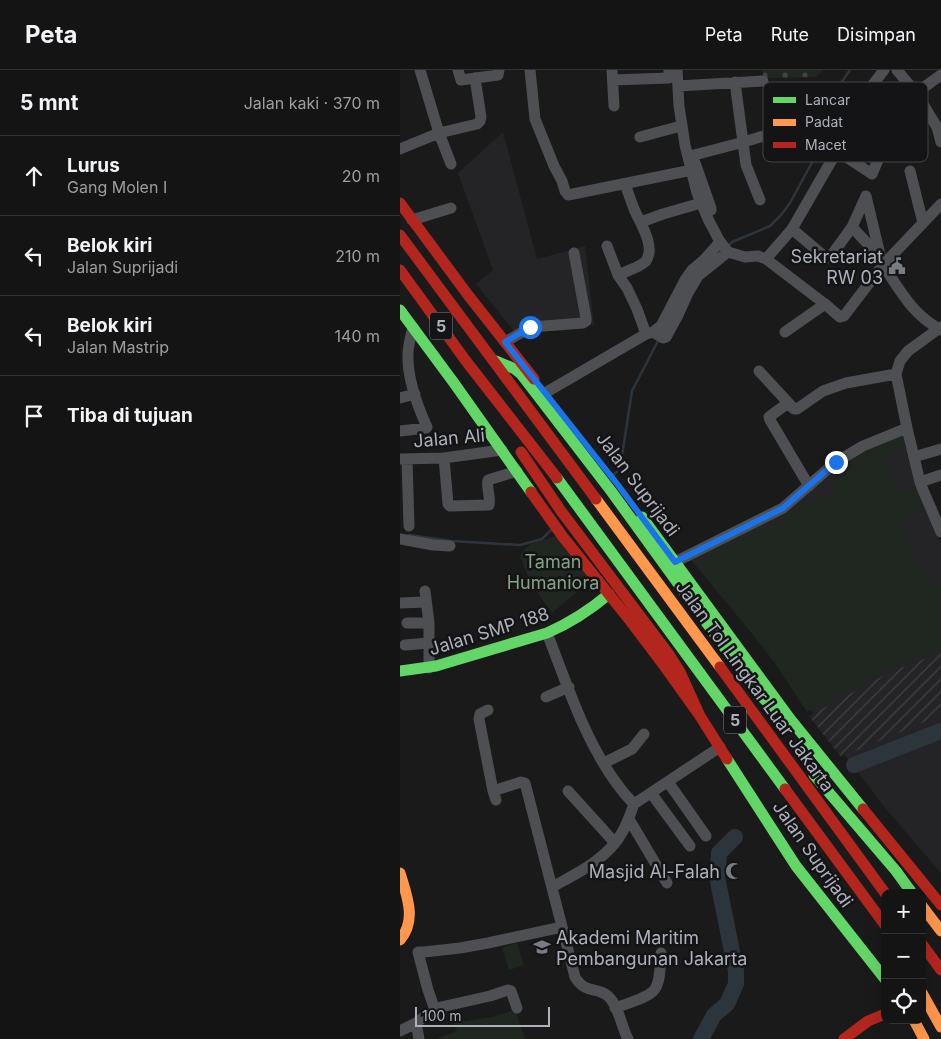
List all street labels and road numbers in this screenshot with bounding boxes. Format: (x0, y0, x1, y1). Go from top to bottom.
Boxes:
road number: 5 (430, 312, 452, 340)
street label: Jalan Ali (412, 424, 486, 452)
street label: Jalan Suprijadi (592, 428, 684, 540)
street label: Jalan Tol Lingkar Luar Jakarta (671, 577, 839, 795)
street label: Jalan SMP 188 (426, 603, 552, 659)
road number: 5 (724, 706, 746, 734)
street label: Jalan Suprijadi (769, 797, 857, 911)

